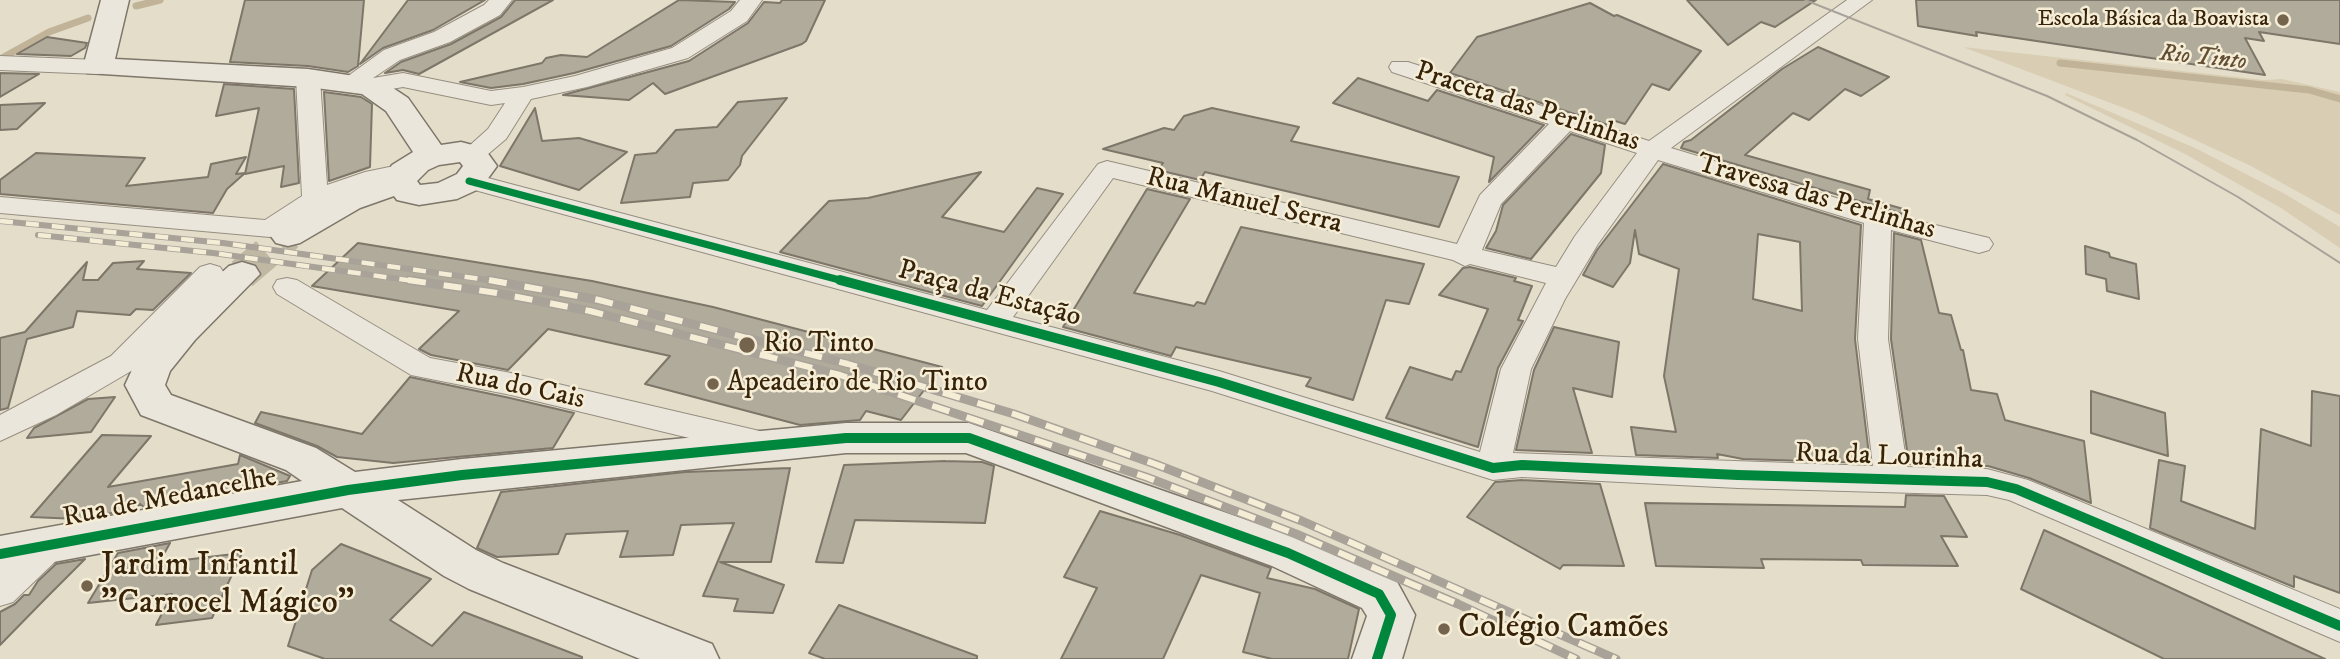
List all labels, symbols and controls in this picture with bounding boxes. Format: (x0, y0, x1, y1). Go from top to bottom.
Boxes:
place label: Escola Básica da Boavista (2037, 6, 2269, 34)
marker: Escola Básica da Boavista (2275, 12, 2291, 28)
water label: Rio Tinto (2158, 40, 2248, 78)
street label: Praceta das Perlinhas (1410, 56, 1644, 160)
street label: Travessa das Perlinhas (1693, 148, 1939, 248)
street label: Rua Manuel Serra (1143, 161, 1345, 243)
street label: Praça da Estação (894, 254, 1084, 336)
place label: Rio Tinto (763, 328, 874, 362)
marker: Rio Tinto (737, 335, 757, 355)
street label: Rua do Cais (453, 358, 587, 418)
place label: Apeadeiro de Rio Tinto (727, 367, 988, 401)
marker: Apeadeiro de Rio Tinto (705, 376, 721, 392)
street label: Rua da Lourinha (1794, 438, 1984, 478)
street label: Rua de Medancelhe (60, 462, 280, 536)
place label: Jardim Infantil "Carrocel Mágico" (101, 547, 354, 625)
marker: Jardim Infantil "Carrocel Mágico" (79, 578, 95, 594)
place label: Colégio Camões (1458, 609, 1668, 649)
marker: Colégio Camões (1436, 621, 1452, 637)

